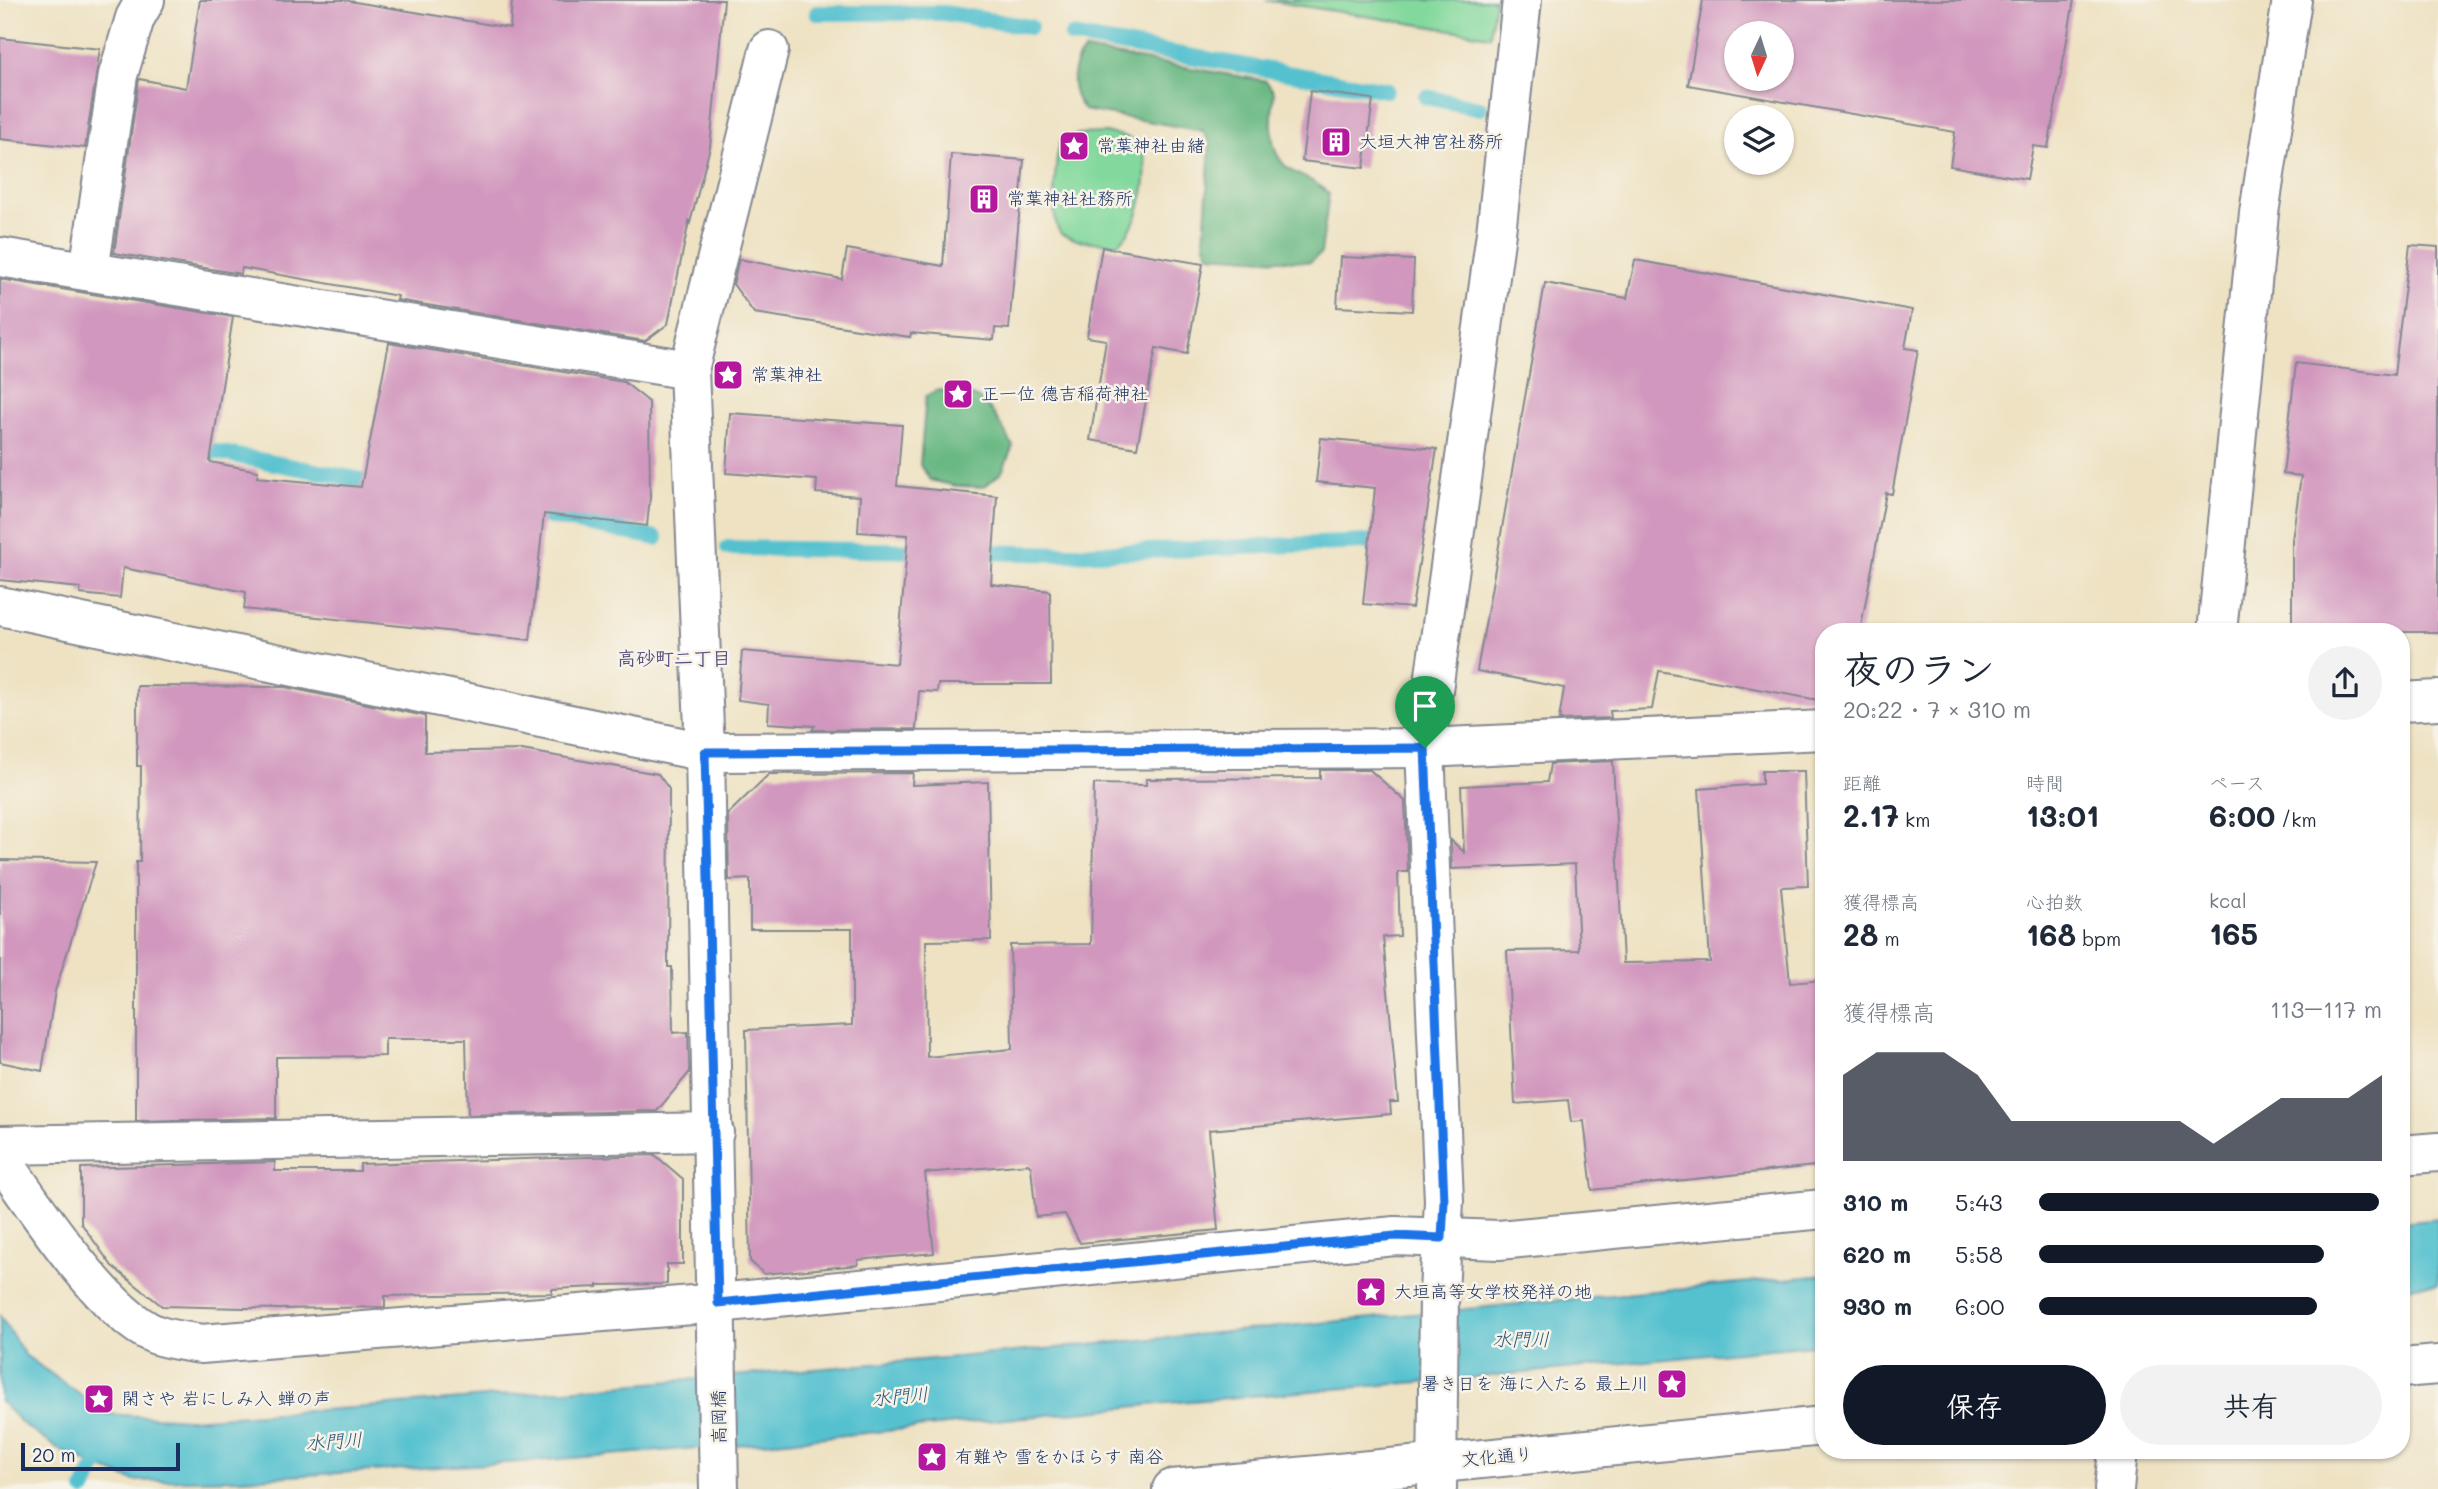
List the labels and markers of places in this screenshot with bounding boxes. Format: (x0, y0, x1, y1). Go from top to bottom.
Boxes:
building icon: 大垣大神宮社務所 (1319, 125, 1353, 159)
place icon: 常葉神社由緒 (1057, 129, 1091, 163)
place label: 大垣大神宮社務所 (1359, 129, 1503, 153)
place label: 常葉神社由緒 (1097, 133, 1205, 157)
building icon: 常葉神社社務所 (967, 182, 1001, 216)
place label: 常葉神社社務所 (1007, 186, 1133, 210)
place icon: 常葉神社 (711, 358, 745, 392)
place label: 常葉神社 (751, 362, 823, 386)
place icon: 正一位 德吉稲荷神社 (941, 377, 975, 411)
place label: 正一位 德吉稲荷神社 (981, 381, 1149, 405)
pin (1395, 676, 1455, 748)
place icon: 大垣高等女学校発祥の地 (1354, 1275, 1388, 1309)
place label: 大垣高等女学校発祥の地 (1394, 1279, 1592, 1303)
place icon: 暑き日を 海に入たる 最上川 (1655, 1367, 1689, 1401)
place label: 暑き日を 海に入たる 最上川 (1421, 1371, 1649, 1395)
place icon: 閑さや 岩にしみ入 蝉の声 (82, 1382, 116, 1416)
place label: 閑さや 岩にしみ入 蝉の声 (122, 1386, 332, 1410)
place icon: 有難や 雪をかほらす 南谷 (915, 1440, 949, 1474)
place label: 有難や 雪をかほらす 南谷 (955, 1444, 1164, 1468)

